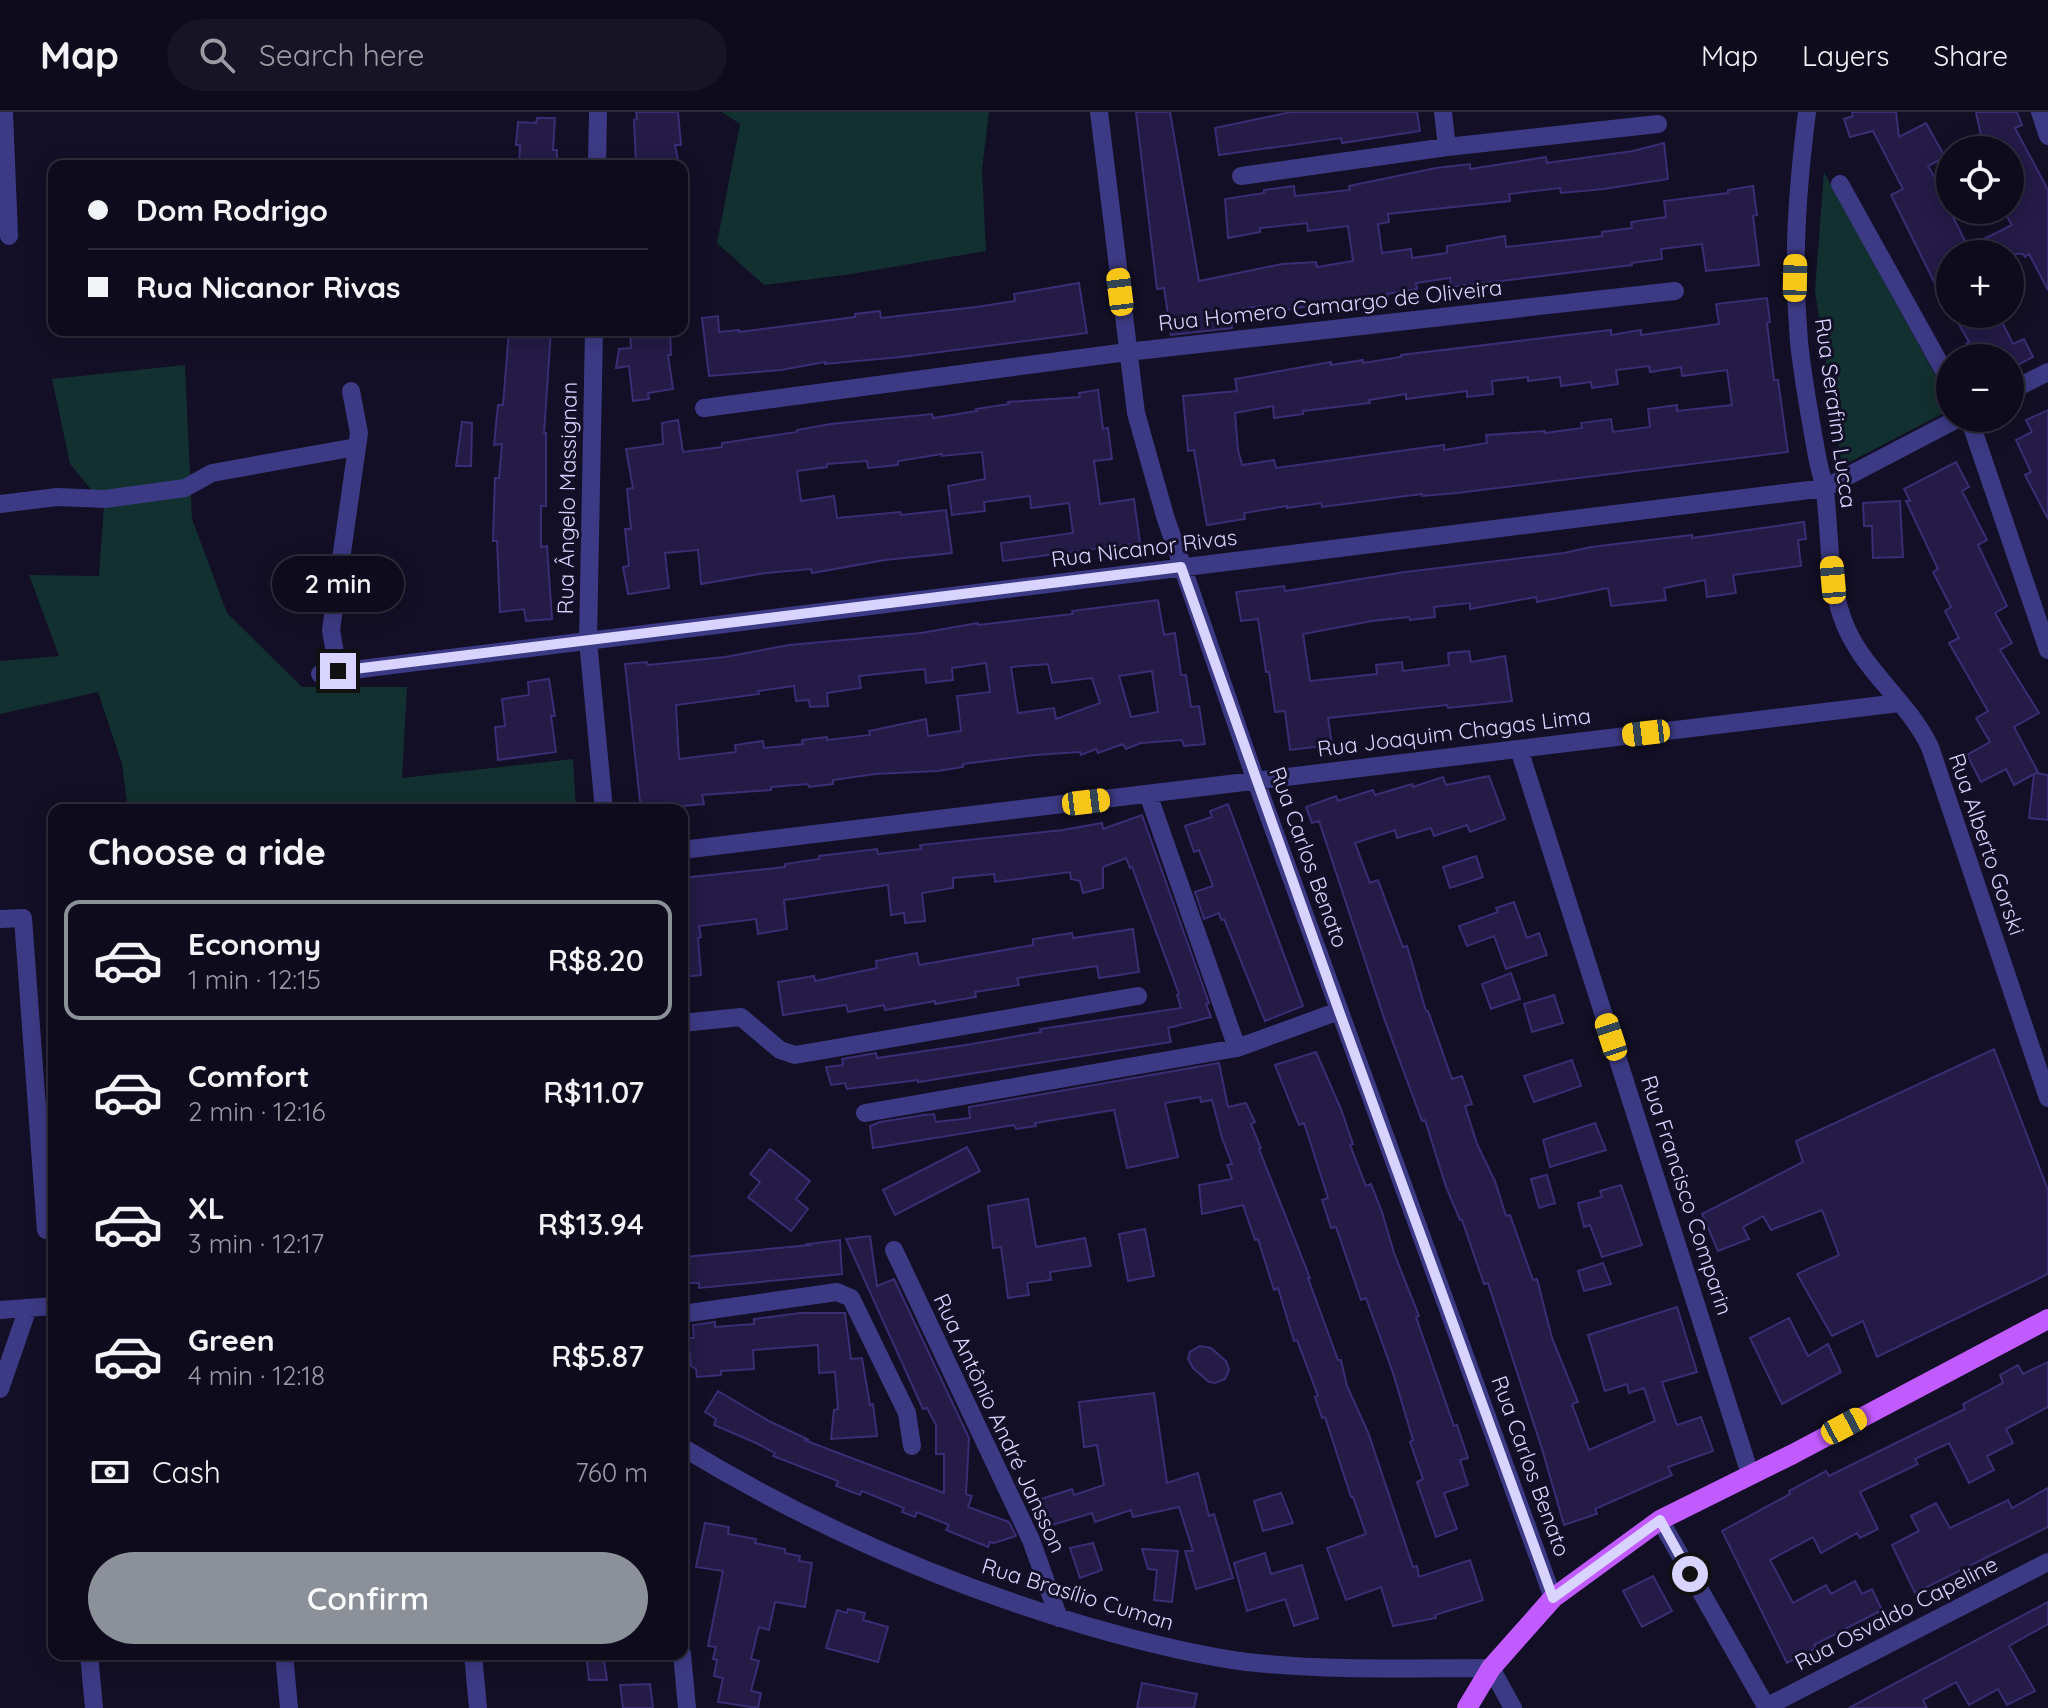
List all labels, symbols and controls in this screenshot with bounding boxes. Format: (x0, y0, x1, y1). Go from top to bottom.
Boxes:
search box (167, 19, 727, 91)
text: Map (40, 31, 119, 79)
icon: search (195, 33, 239, 77)
text: Search here (259, 36, 424, 74)
text: Map (1701, 38, 1758, 73)
text: Layers (1802, 38, 1889, 73)
text: Share (1933, 38, 2008, 73)
map controls (1936, 136, 2024, 432)
button: locate (1936, 136, 2024, 224)
text: Dom Rodrigo (136, 191, 328, 229)
button: + (1936, 240, 2024, 328)
car (1783, 254, 1807, 302)
car (1105, 267, 1135, 317)
text: Rua Nicanor Rivas (136, 268, 401, 306)
street label: Rua Homero Camargo de Oliveira (1157, 273, 1503, 337)
street label: Rua Serafim Lucca (1809, 316, 1863, 510)
button: − (1936, 344, 2024, 432)
street label: Rua Ângelo Massignan (551, 381, 583, 615)
street label: Rua Nicanor Rivas (1049, 523, 1239, 573)
callout: 2 min (272, 555, 404, 611)
car (1819, 555, 1847, 605)
text: 2 min (304, 567, 372, 600)
route end (320, 653, 356, 689)
street label: Rua Joaquim Chagas Lima (1316, 701, 1592, 763)
car (1621, 718, 1671, 748)
street label: Rua Alberto Gorski (1943, 749, 2031, 939)
street label: Rua Carlos Benato (1263, 763, 1355, 951)
car (1061, 787, 1111, 817)
text: Choose a ride (88, 829, 326, 874)
icon: car (92, 924, 164, 996)
text: Economy (188, 925, 321, 963)
text: R$8.20 (548, 941, 644, 979)
text: 1 min · 12:15 (188, 963, 321, 996)
car (1592, 1010, 1630, 1064)
icon: car (92, 1056, 164, 1128)
text: Comfort (188, 1057, 309, 1095)
street label: Rua Francisco Comparin (1635, 1072, 1739, 1318)
text: R$11.07 (543, 1073, 644, 1111)
text: 2 min · 12:16 (188, 1095, 326, 1128)
icon: car (92, 1188, 164, 1260)
text: XL (188, 1189, 225, 1227)
text: R$13.94 (538, 1205, 644, 1243)
text: 3 min · 12:17 (188, 1227, 324, 1260)
street label: Rua Antônio André Jansson (928, 1289, 1072, 1557)
icon: car (92, 1320, 164, 1392)
text: Green (188, 1321, 275, 1359)
text: R$5.87 (551, 1337, 644, 1375)
text: 4 min · 12:18 (188, 1359, 325, 1392)
street label: Rua Carlos Benato (1485, 1372, 1577, 1560)
car (1817, 1404, 1871, 1448)
icon: cash (88, 1450, 132, 1494)
text: Cash (152, 1453, 221, 1491)
text: 760 m (575, 1456, 648, 1489)
street label: Rua Osvaldo Capeline (1790, 1550, 2002, 1676)
street label: Rua Brasílio Cuman (979, 1551, 1177, 1637)
button: Confirm (88, 1552, 648, 1644)
route start (1672, 1556, 1708, 1592)

